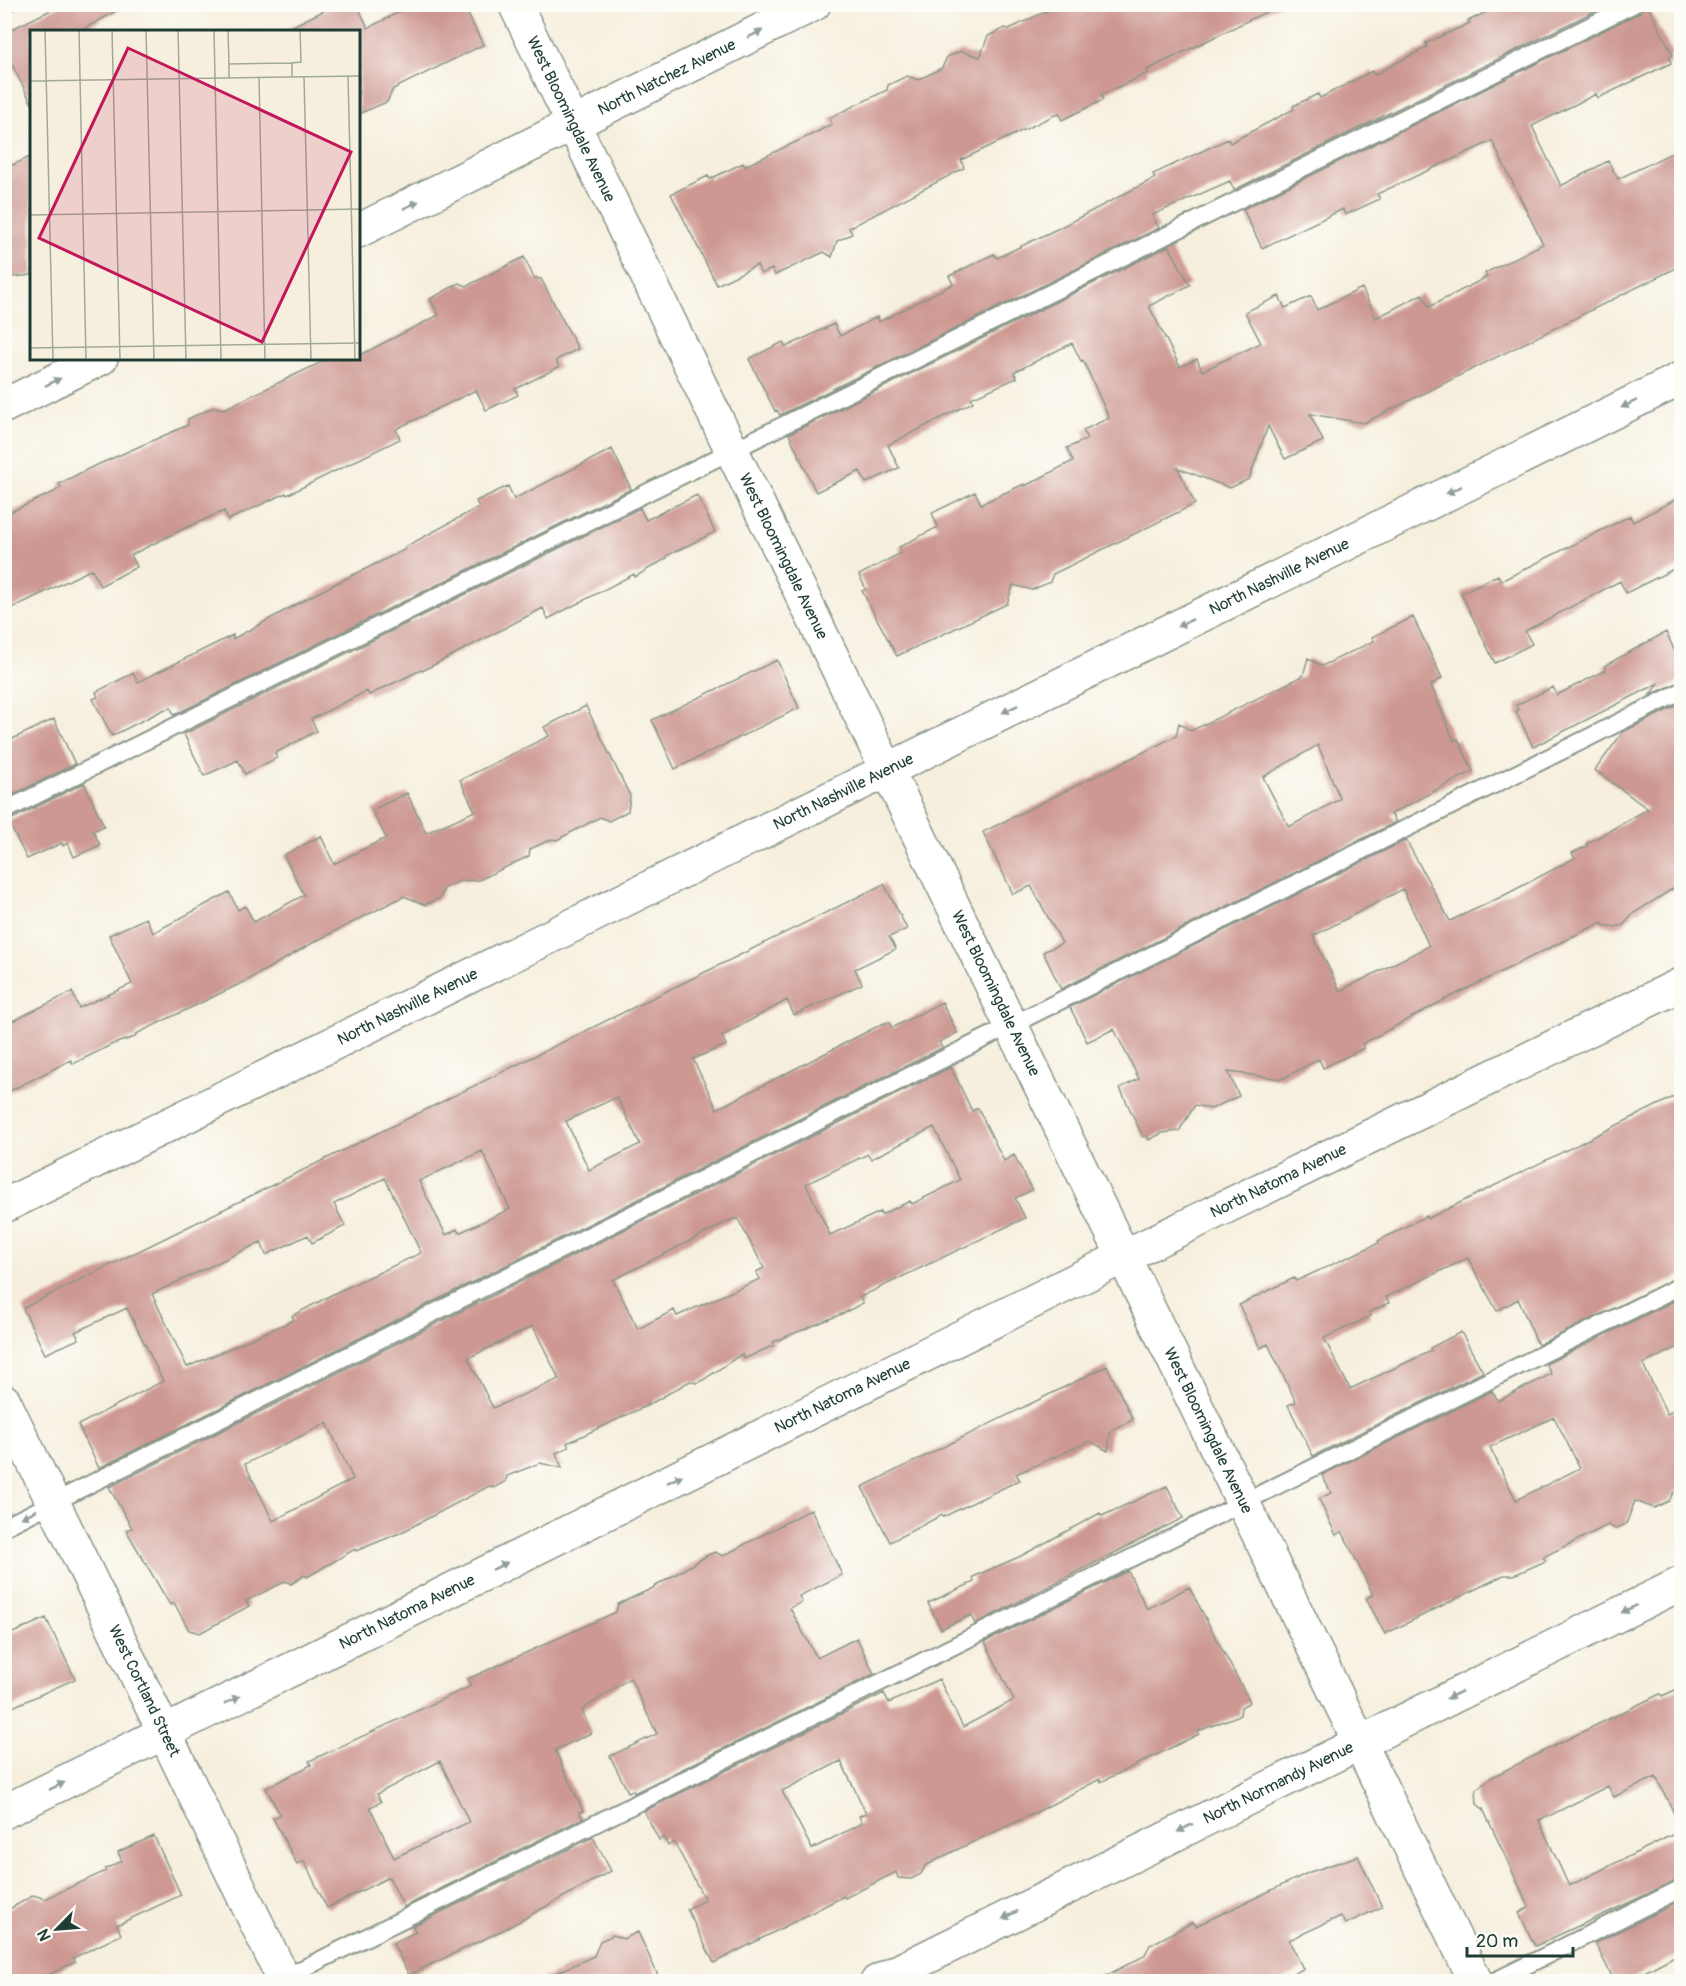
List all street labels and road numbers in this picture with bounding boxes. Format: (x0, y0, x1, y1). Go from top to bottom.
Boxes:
street label: West Bloomingdale Avenue (522, 33, 620, 205)
street label: North Natchez Avenue (595, 35, 739, 120)
street label: West Bloomingdale Avenue (735, 470, 832, 643)
street label: North Nashville Avenue (1206, 534, 1353, 620)
street label: North Nashville Avenue (770, 749, 917, 835)
street label: West Bloomingdale Avenue (947, 907, 1045, 1080)
street label: North Nashville Avenue (334, 964, 481, 1050)
street label: North Natoma Avenue (1207, 1139, 1350, 1223)
street label: West Bloomingdale Avenue (1159, 1344, 1257, 1517)
street label: North Natoma Avenue (771, 1354, 914, 1438)
street label: North Natoma Avenue (336, 1570, 479, 1654)
street label: West Cortland Street (104, 1622, 185, 1760)
street label: North Normandy Avenue (1200, 1737, 1357, 1829)

